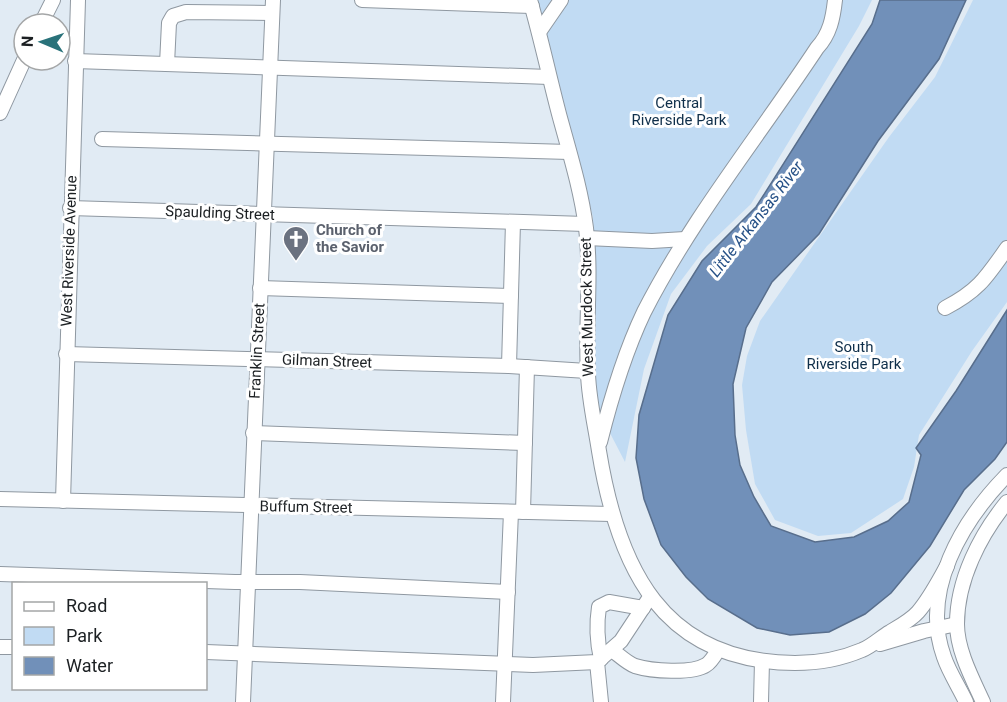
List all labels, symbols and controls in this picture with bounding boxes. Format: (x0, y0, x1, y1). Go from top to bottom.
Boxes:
north arrow (12, 12, 72, 72)
text: N (18, 36, 37, 47)
park label: Central Riverside Park (632, 94, 727, 129)
water label: Little Arkansas River (705, 157, 807, 280)
street label: West Riverside Avenue (57, 175, 81, 327)
street label: Spaulding Street (165, 202, 275, 224)
place label: Church of the Savior (316, 221, 384, 256)
church icon: Church of the Savior (281, 224, 311, 262)
street label: West Murdock Street (577, 237, 597, 377)
street label: Franklin Street (246, 303, 268, 399)
park label: South Riverside Park (807, 338, 902, 373)
street label: Gilman Street (282, 350, 373, 372)
street label: Buffum Street (259, 497, 353, 517)
legend (12, 582, 207, 690)
text: Road (66, 595, 107, 616)
text: Park (66, 625, 103, 646)
text: Water (66, 655, 113, 676)

